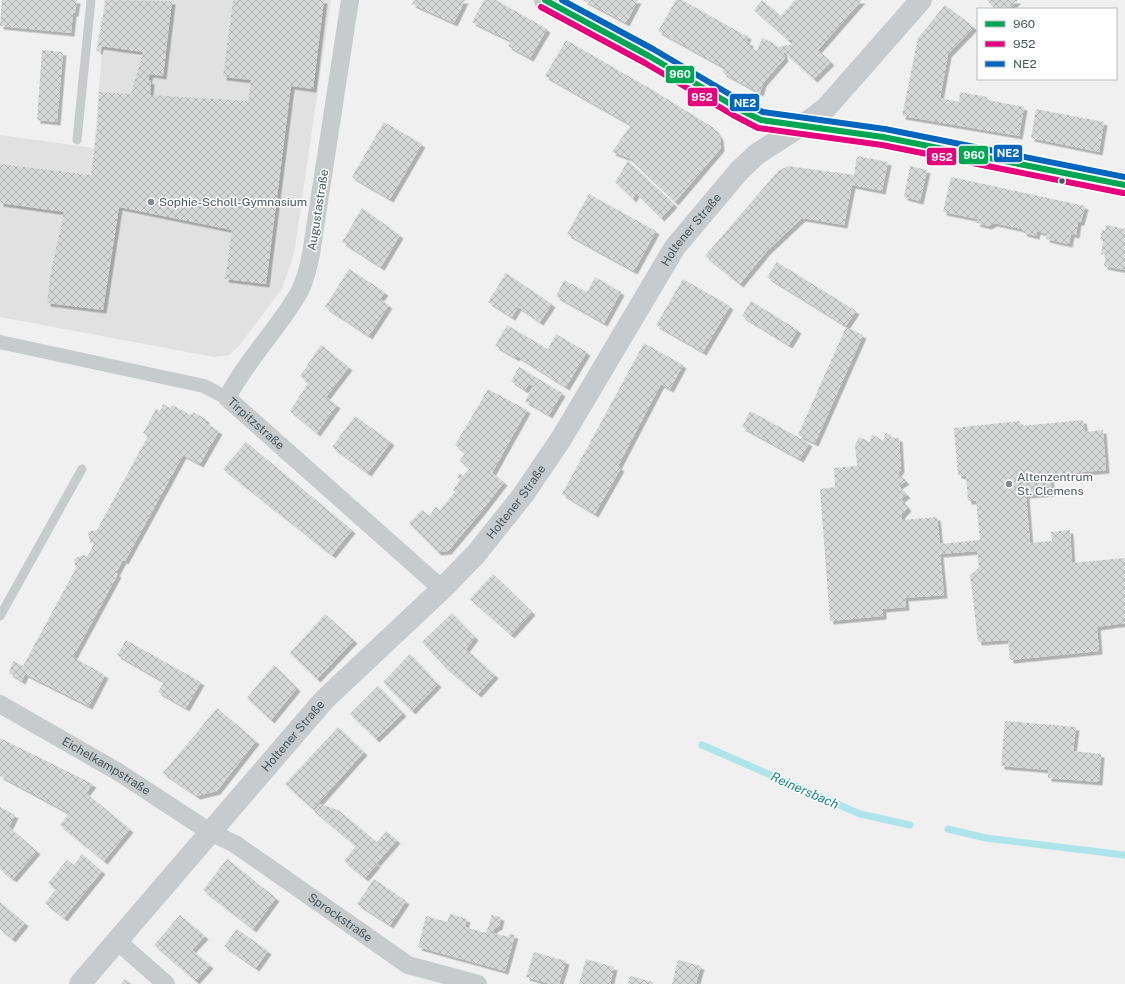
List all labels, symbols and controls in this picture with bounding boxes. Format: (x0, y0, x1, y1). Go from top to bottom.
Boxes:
legend (977, 8, 1117, 80)
text: 960 (1013, 17, 1035, 31)
text: 952 (1013, 37, 1035, 51)
text: NE2 (1013, 57, 1037, 71)
line badge: 960 (665, 65, 695, 84)
text: 960 (669, 68, 691, 80)
line badge: 952 (687, 87, 718, 107)
text: 952 (691, 91, 713, 103)
line badge: NE2 (729, 93, 760, 112)
text: NE2 (734, 97, 756, 109)
line badge: NE2 (993, 144, 1023, 163)
line badge: 960 (958, 145, 989, 165)
line badge: 952 (926, 147, 957, 166)
text: NE2 (997, 147, 1019, 159)
text: 960 (963, 149, 985, 161)
text: 952 (931, 151, 953, 163)
street label: Augustastraße (305, 168, 331, 252)
unlabelled marker (1057, 176, 1067, 186)
street label: Holtener Straße (658, 190, 724, 269)
place label: Sophie-Scholl-Gymnasium (159, 195, 307, 209)
marker: Sophie-Scholl-Gymnasium (146, 197, 156, 207)
street label: Tirpitzstraße (225, 395, 287, 453)
street label: Holtener Straße (484, 462, 549, 542)
place label: Altenzentrum St. Clemens (1017, 470, 1093, 498)
marker: Altenzentrum St. Clemens (1004, 479, 1014, 489)
street label: Holtener Straße (259, 697, 328, 774)
street label: Eichelkampstraße (60, 734, 153, 798)
water label: Reinersbach (769, 769, 841, 812)
street label: Sprockstraße (305, 890, 375, 945)

